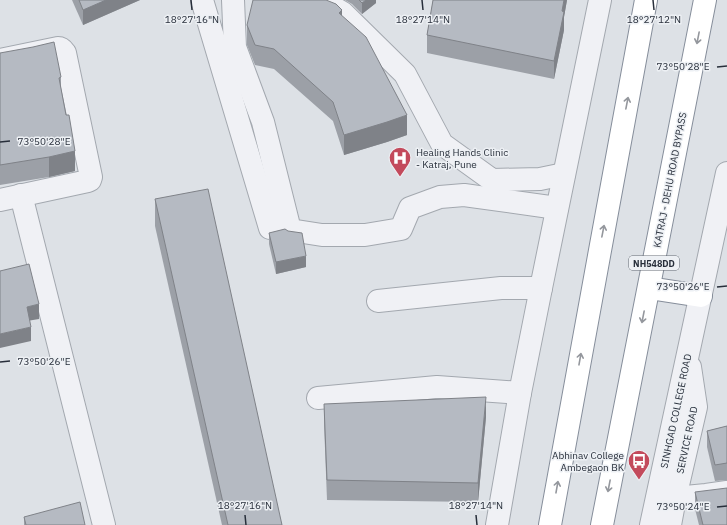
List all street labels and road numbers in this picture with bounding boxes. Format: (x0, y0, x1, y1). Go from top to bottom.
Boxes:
street label: KATRAJ - DEHU ROAD BYPASS (650, 111, 690, 249)
road number: NH548DD (629, 256, 679, 270)
street label: SINHGAD COLLEGE ROAD (657, 352, 695, 470)
street label: SERVICE ROAD (674, 405, 701, 475)

